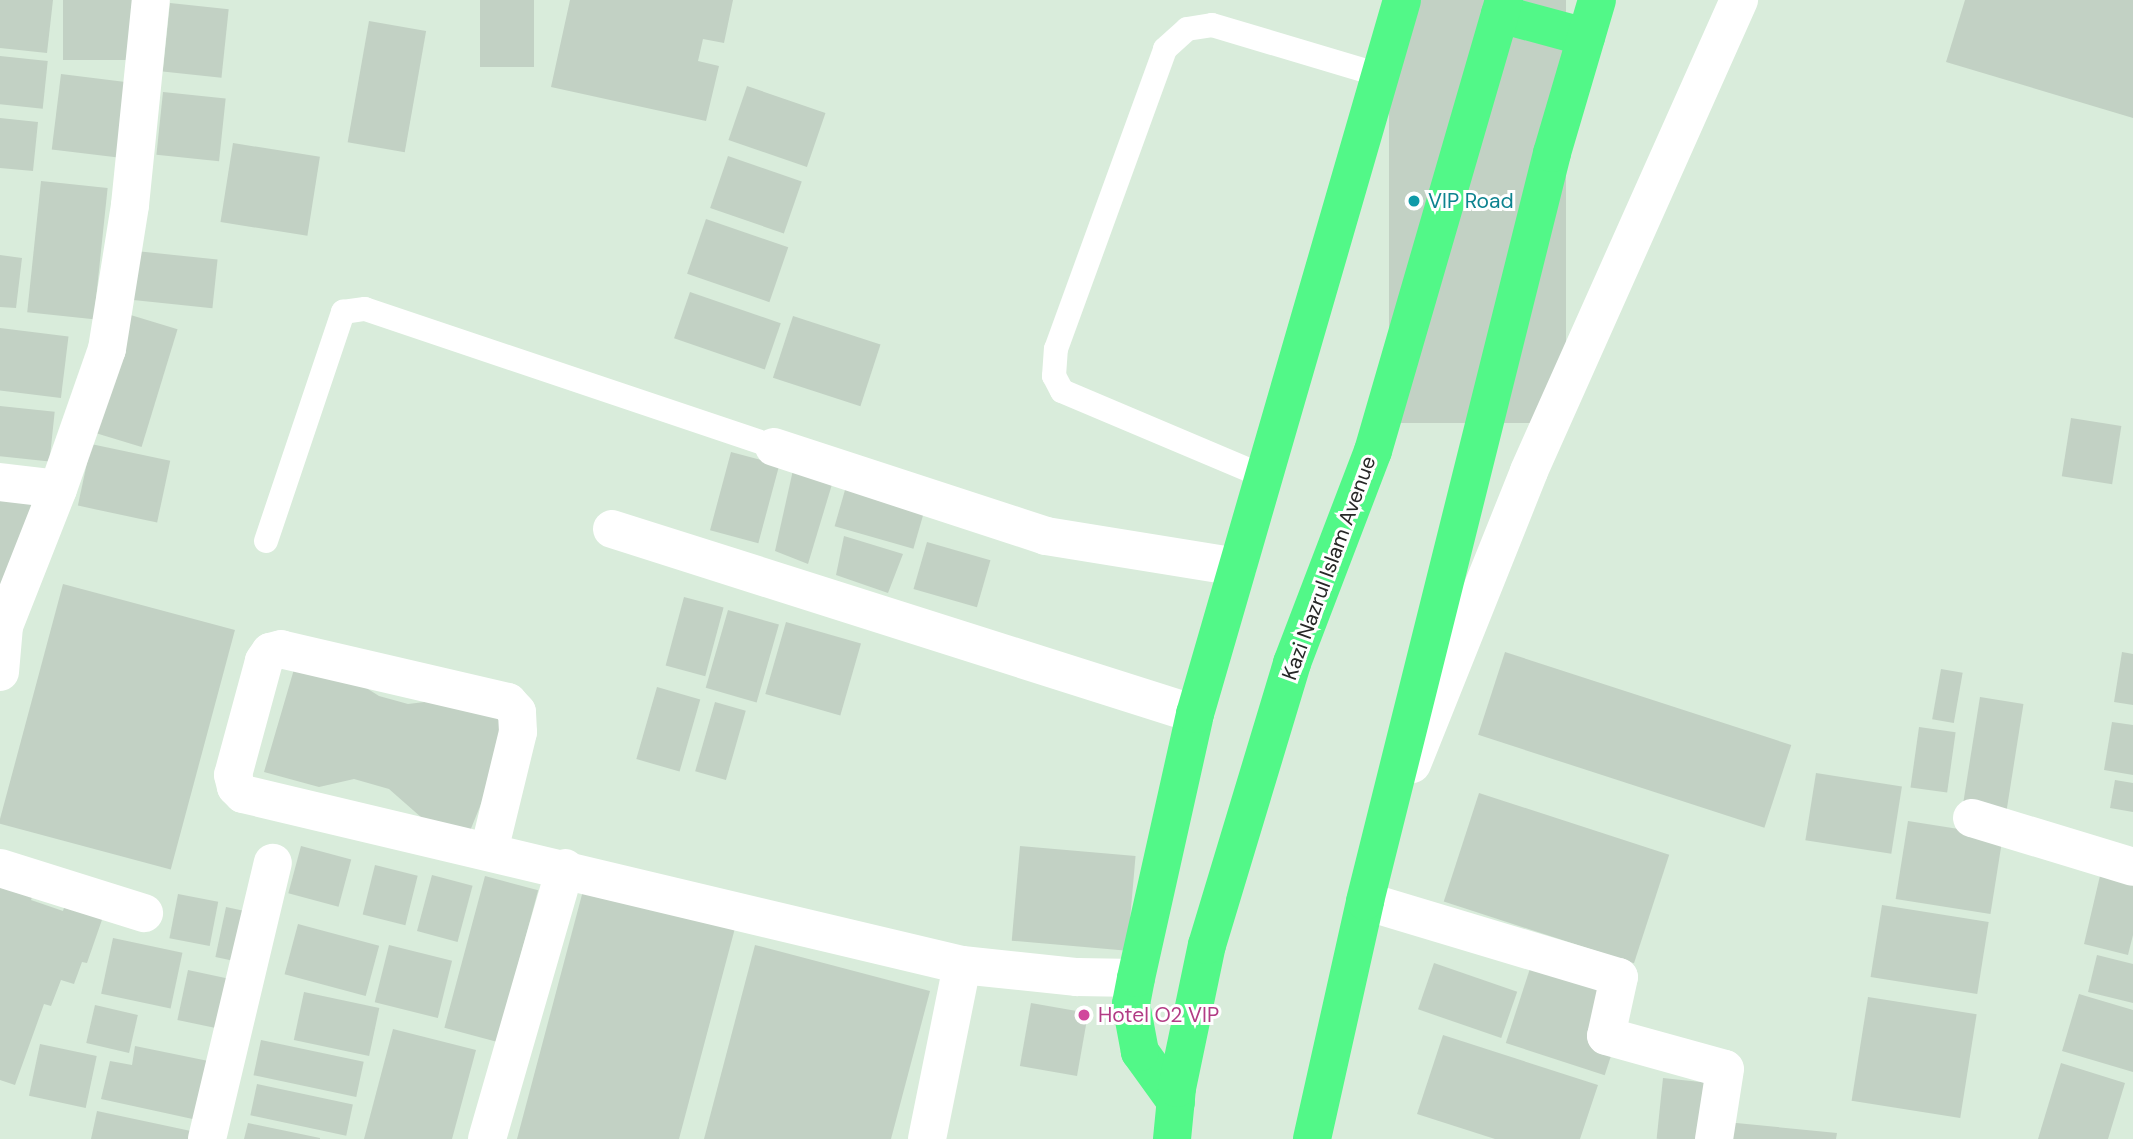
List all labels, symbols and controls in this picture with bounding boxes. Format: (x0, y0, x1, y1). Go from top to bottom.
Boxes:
place label: VIP Road (1428, 188, 1514, 214)
marker: VIP Road (1406, 193, 1422, 209)
street label: Kazi Nazrul Islam Avenue (1277, 453, 1381, 683)
place label: Hotel O2 VIP (1098, 1002, 1219, 1028)
marker: Hotel O2 VIP (1076, 1007, 1092, 1023)

